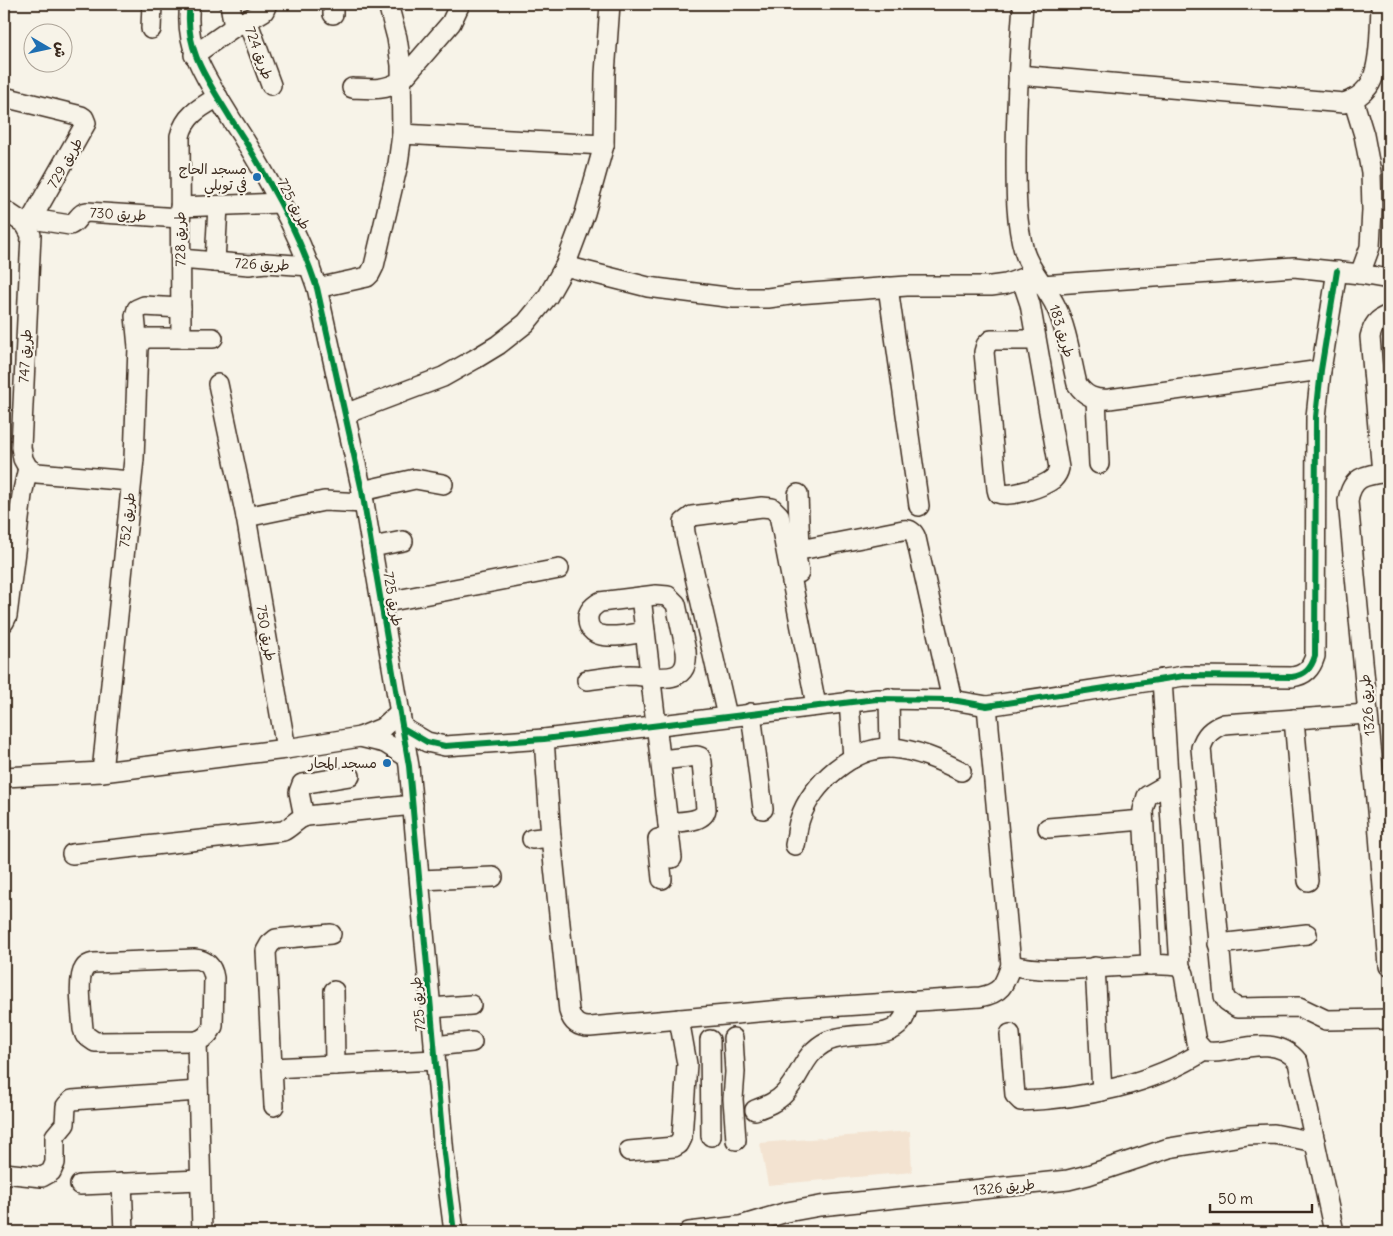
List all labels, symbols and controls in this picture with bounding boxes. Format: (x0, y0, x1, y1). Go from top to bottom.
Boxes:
north arrow (22, 22, 72, 72)
street label: طريق 724 (241, 24, 277, 82)
text: ش (51, 41, 71, 59)
street label: طريق 729 (43, 135, 87, 191)
place label: مسجد الحاج في توبلي (179, 160, 247, 198)
marker: مسجد الحاج في توبلي (251, 171, 263, 183)
street label: طريق 725 (273, 175, 315, 233)
street label: طريق 730 (89, 204, 147, 224)
street label: طريق 728 (171, 211, 189, 267)
street label: طريق 726 (234, 254, 290, 274)
street label: طريق 183 (1045, 302, 1079, 360)
street label: طريق 747 (15, 329, 35, 383)
street label: طريق 752 (115, 492, 139, 548)
street label: طريق 725 (379, 570, 407, 628)
street label: طريق 750 (252, 603, 280, 663)
street label: طريق 1326 (1355, 673, 1379, 737)
place label: مسجد المحار (307, 754, 377, 772)
marker: مسجد المحار (381, 757, 393, 769)
street label: طريق 725 (407, 976, 429, 1032)
street label: طريق 1326 (972, 1175, 1036, 1199)
scale bar (1210, 1181, 1313, 1213)
text: 50 m (1218, 1189, 1253, 1208)

